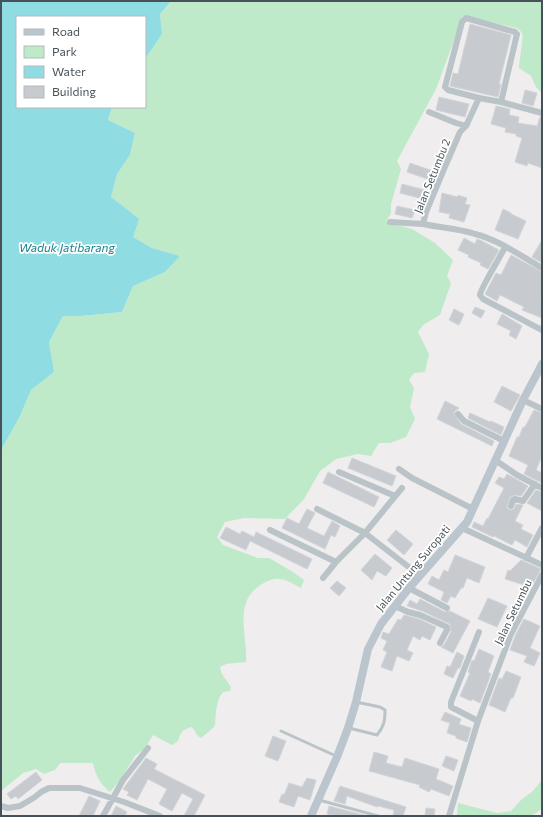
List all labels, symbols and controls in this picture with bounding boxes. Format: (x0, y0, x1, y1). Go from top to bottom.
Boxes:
legend (16, 16, 146, 108)
text: Road (52, 24, 80, 38)
text: Park (52, 44, 78, 58)
text: Water (52, 64, 86, 78)
text: Building (52, 84, 96, 98)
street label: Jalan Setumbu 2 (411, 137, 453, 215)
water label: Waduk Jatibarang (19, 240, 115, 255)
street label: Jalan Untung Suropati (373, 522, 453, 614)
street label: Jalan Setumbu (491, 577, 535, 647)

